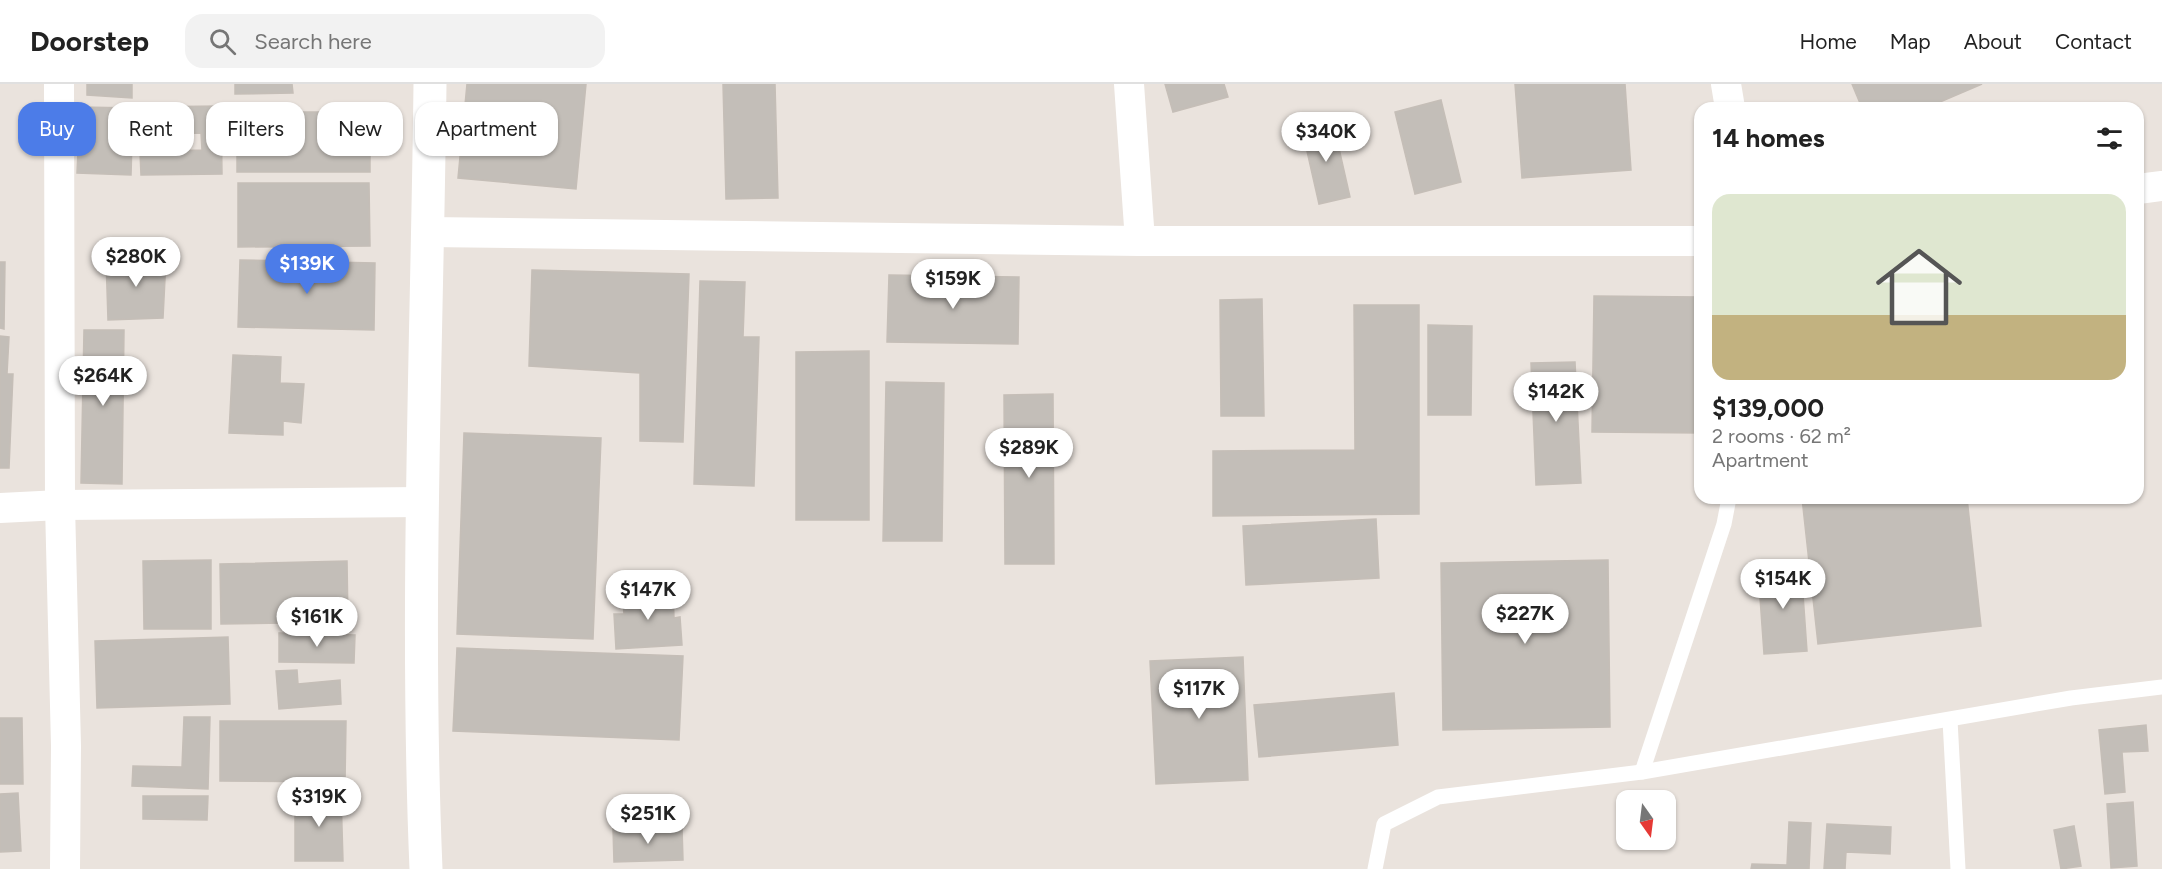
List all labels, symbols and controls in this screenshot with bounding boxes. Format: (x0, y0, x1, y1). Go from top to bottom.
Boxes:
search box (185, 14, 605, 68)
text: Doorstep (30, 24, 149, 58)
icon: search (206, 25, 239, 58)
text: Search here (254, 28, 372, 55)
text: Home (1800, 29, 1857, 54)
text: Map (1890, 29, 1931, 54)
text: About (1964, 29, 2022, 54)
text: Contact (2055, 29, 2132, 54)
chip: Buy (18, 102, 96, 156)
chip: Rent (108, 102, 194, 156)
chip: Filters (206, 102, 305, 156)
chip: New (317, 102, 403, 156)
chip: Apartment (415, 102, 558, 156)
pin: $340K (1284, 112, 1368, 163)
text: $340K (1295, 119, 1357, 143)
text: 14 homes (1712, 122, 1825, 154)
icon: filters (2093, 122, 2126, 155)
icon: home (1865, 233, 1973, 341)
pin: $280K (94, 237, 178, 288)
text: $280K (105, 244, 167, 268)
pin: $139K (265, 244, 349, 295)
text: $139K (279, 251, 335, 275)
pin: $159K (911, 259, 995, 310)
text: $159K (925, 266, 981, 290)
pin: $264K (61, 356, 145, 407)
text: $264K (73, 363, 133, 387)
pin: $142K (1514, 372, 1598, 423)
text: $142K (1527, 379, 1585, 403)
text: $139,000 (1712, 392, 1824, 424)
text: 2 rooms · 62 m² (1712, 424, 1851, 448)
pin: $289K (987, 428, 1071, 479)
text: $289K (999, 435, 1059, 459)
text: Apartment (1712, 448, 1809, 472)
pin: $154K (1741, 559, 1825, 610)
text: $154K (1754, 566, 1812, 590)
pin: $147K (606, 570, 690, 621)
text: $147K (620, 577, 676, 601)
pin: $227K (1483, 594, 1567, 645)
pin: $161K (275, 597, 359, 648)
text: $227K (1496, 601, 1554, 625)
text: $161K (291, 604, 343, 628)
pin: $117K (1157, 669, 1241, 720)
text: $117K (1173, 676, 1225, 700)
pin: $319K (277, 777, 361, 828)
text: $319K (291, 784, 347, 808)
north arrow (1616, 790, 1676, 850)
map controls (1616, 790, 1676, 850)
pin: $251K (606, 794, 690, 845)
text: $251K (620, 801, 676, 825)

